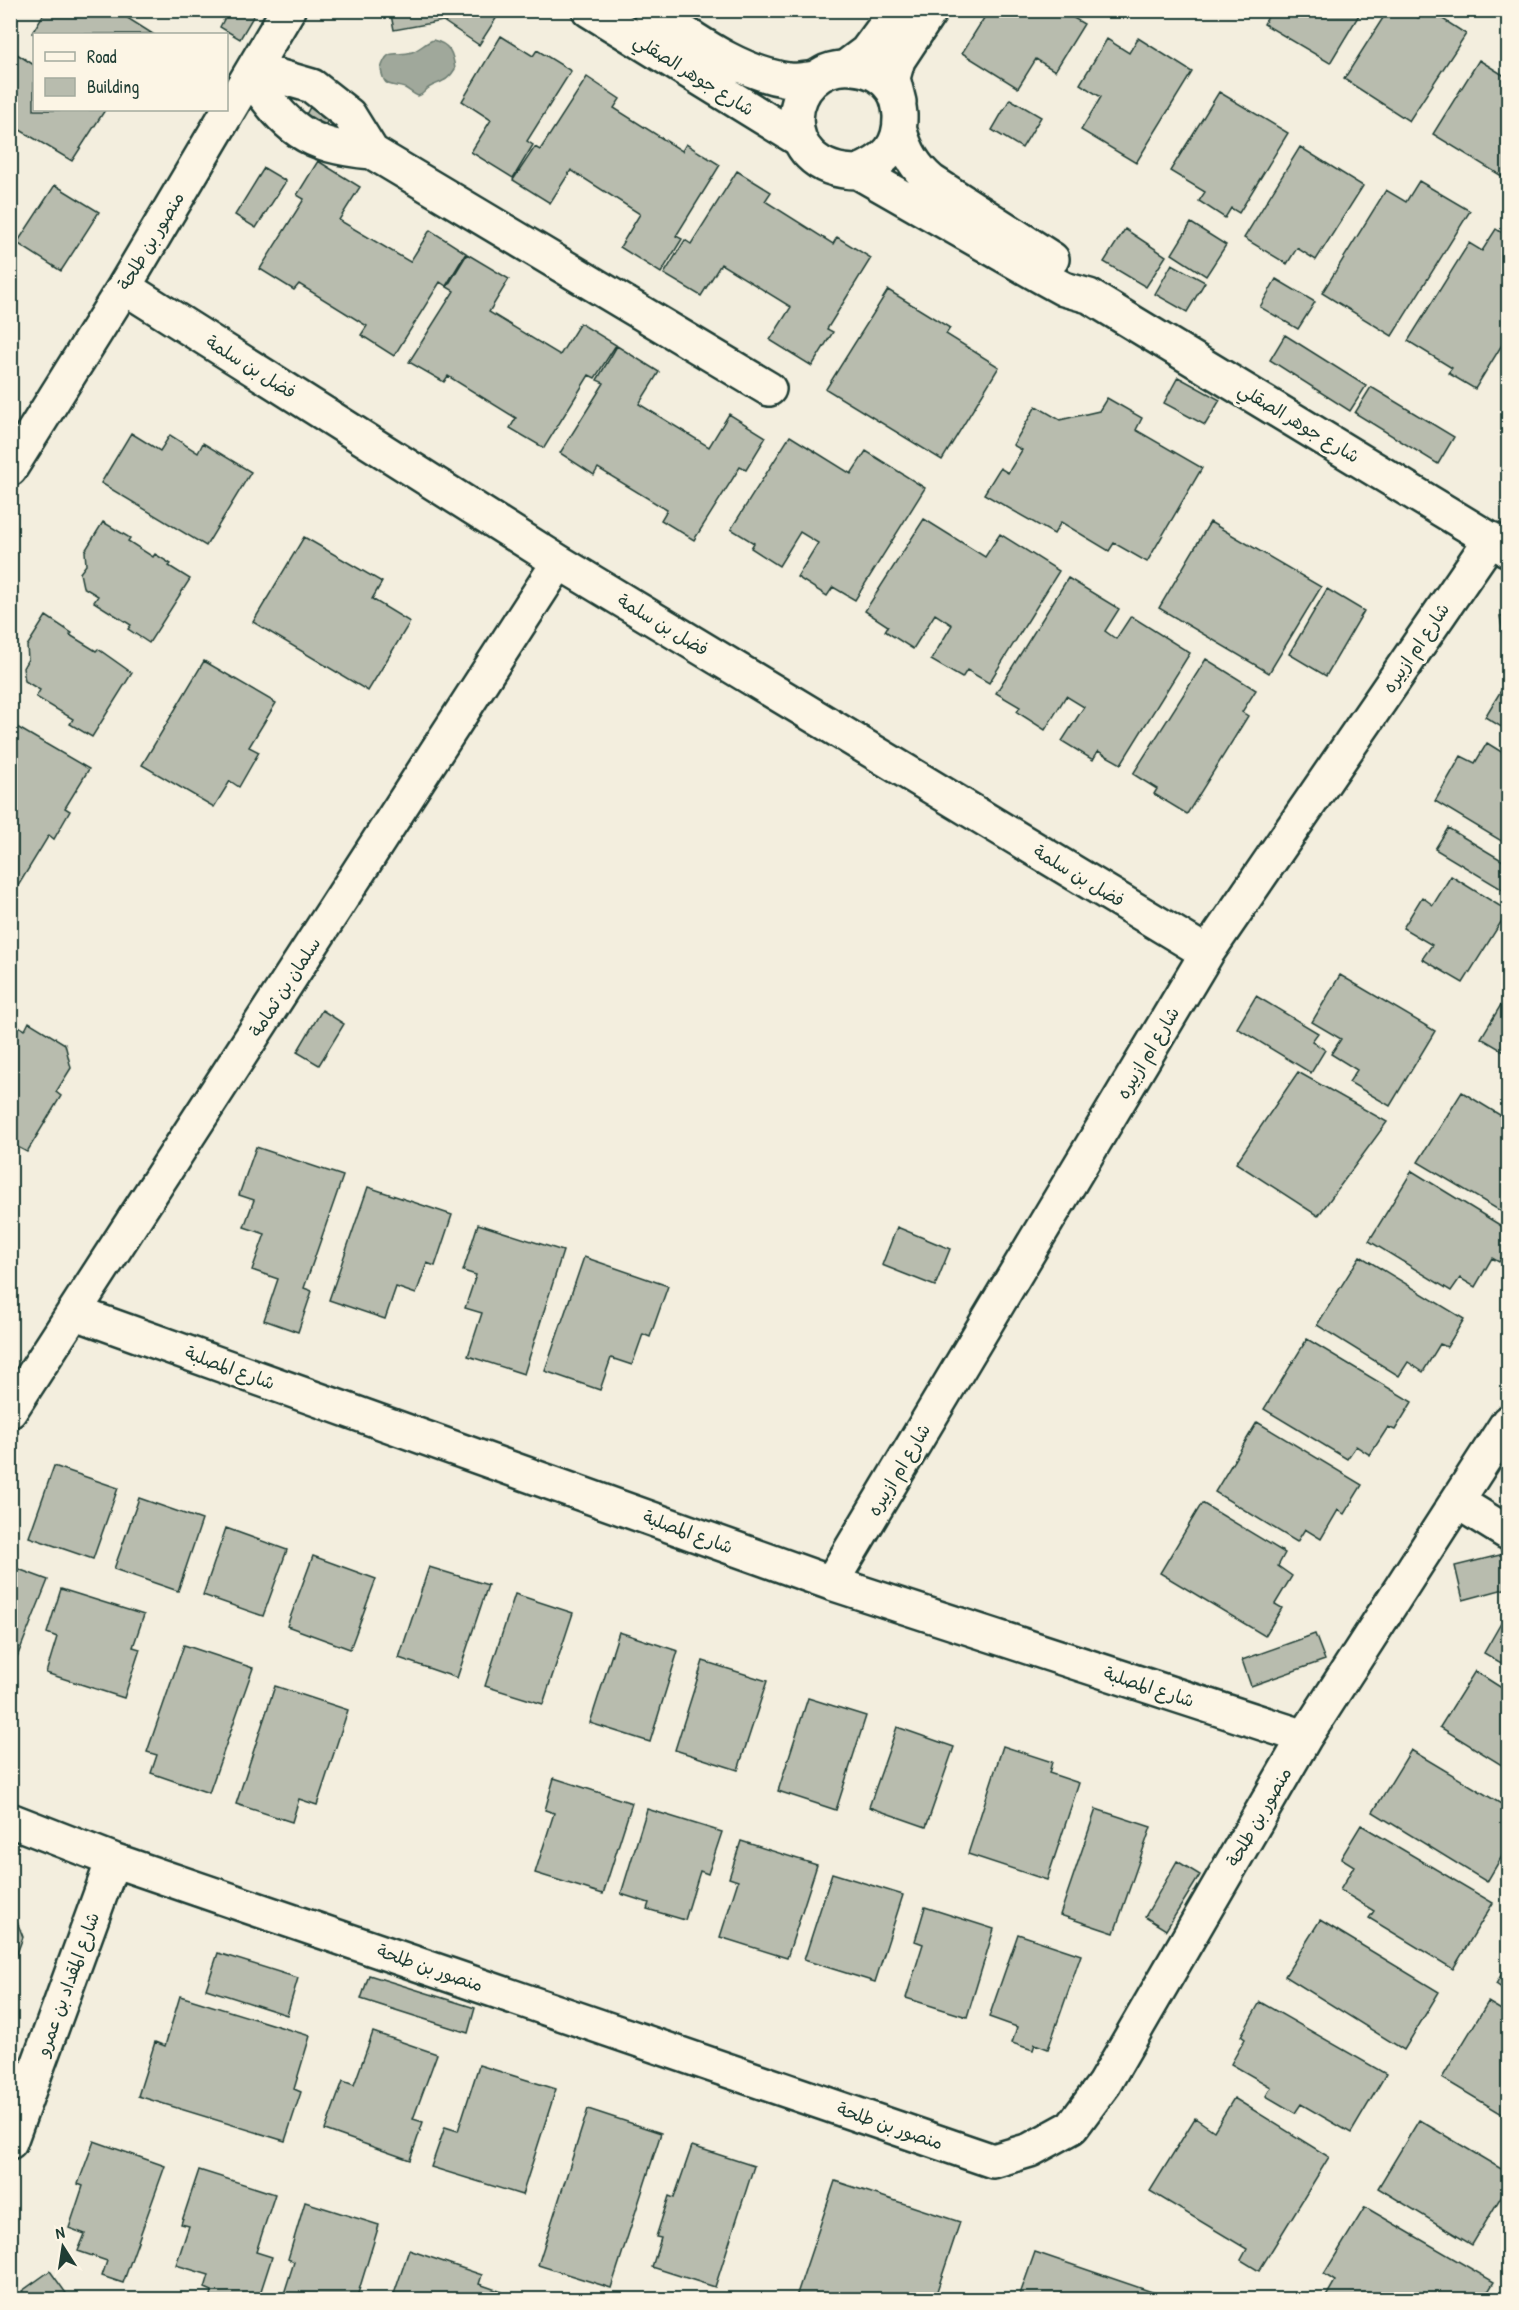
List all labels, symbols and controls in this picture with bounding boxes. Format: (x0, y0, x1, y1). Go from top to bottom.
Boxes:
street label: شارع جوهر الصقلي (627, 28, 759, 125)
legend (33, 33, 228, 111)
text: Road (87, 44, 117, 69)
text: Building (87, 74, 139, 99)
street label: منصور بن طلحة (111, 187, 190, 295)
street label: فضل بن سلمة (201, 329, 301, 404)
street label: شارع جوهر الصقلي (1232, 376, 1365, 472)
street label: فضل بن سلمة (613, 588, 714, 662)
street label: شارع ام ازبيره (1376, 598, 1457, 699)
street label: فضل بن سلمة (1029, 839, 1130, 913)
street label: سلمان بن ثمامة (243, 932, 326, 1041)
street label: شارع ام ازبيره (1110, 1002, 1187, 1105)
street label: شارع المصلبة (182, 1340, 279, 1395)
street label: شارع ام ازبيره (861, 1419, 938, 1522)
street label: شارع المصلبة (640, 1504, 737, 1559)
street label: شارع المصلبة (1101, 1660, 1198, 1713)
street label: منصور بن طلحة (1220, 1762, 1297, 1871)
street label: شارع المقداد بن عمرو (29, 1909, 105, 2061)
street label: منصور بن طلحة (374, 1938, 487, 1997)
street label: منصور بن طلحة (834, 2096, 947, 2155)
north arrow (33, 2217, 93, 2277)
text: N (53, 2221, 67, 2244)

